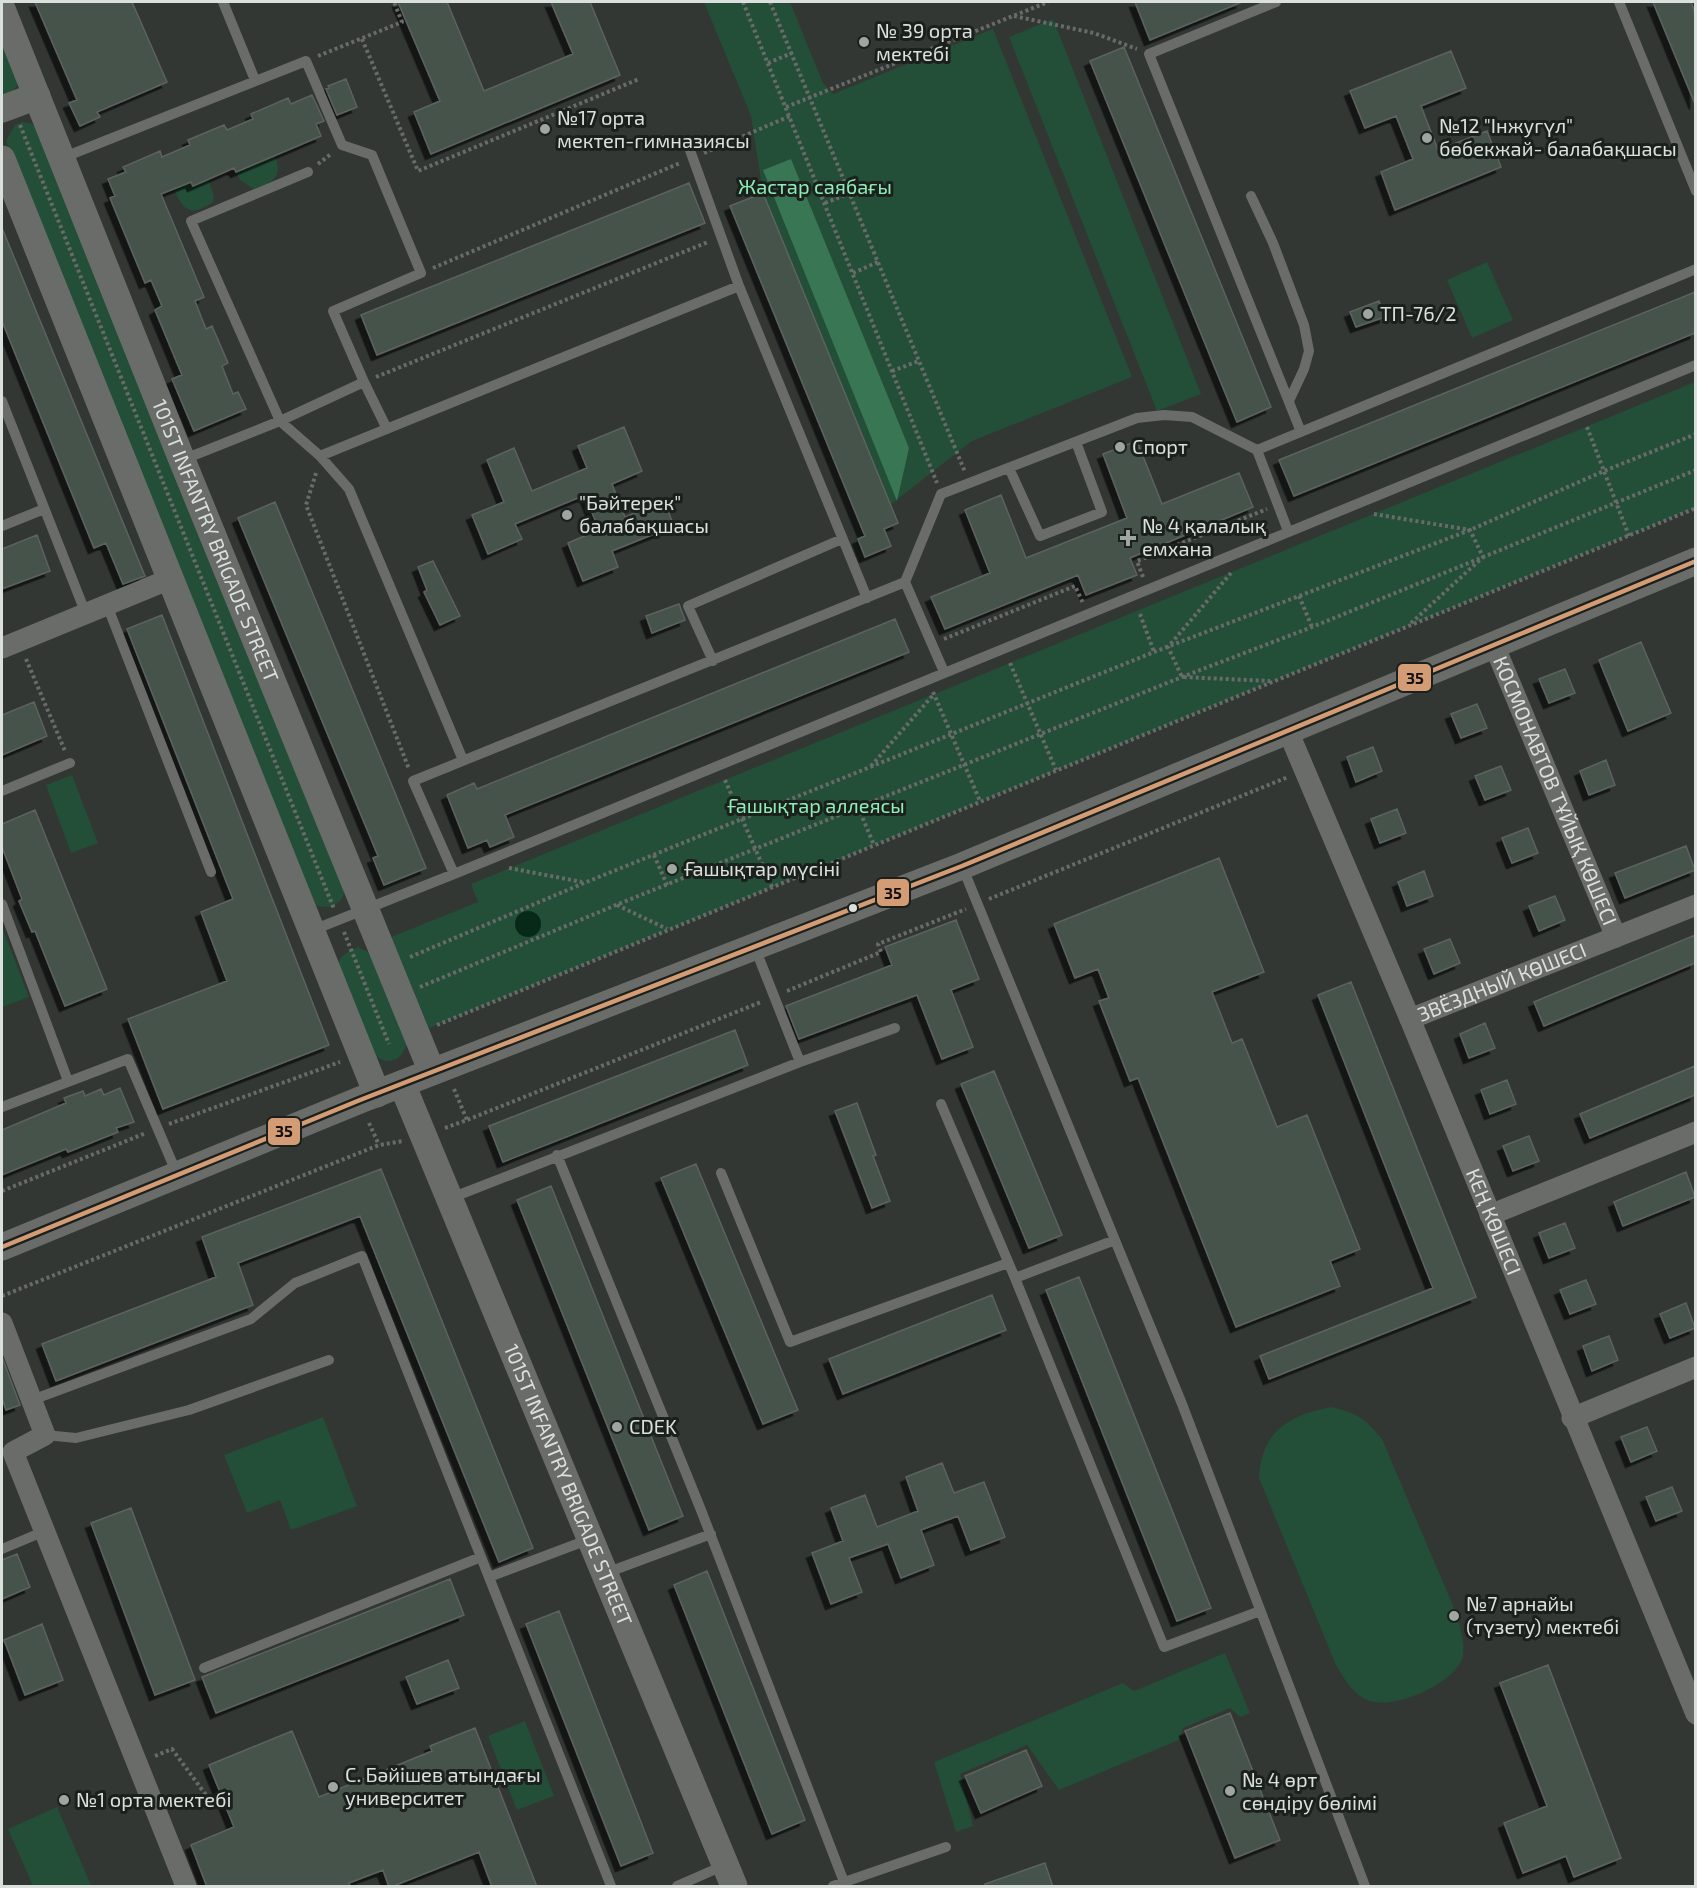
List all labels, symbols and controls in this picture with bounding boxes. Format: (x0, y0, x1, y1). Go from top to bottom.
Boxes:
place label: № 39 орта мектебі (876, 18, 973, 65)
marker: № 39 орта мектебі (857, 35, 871, 49)
place label: №17 орта мектеп-гимназиясы (557, 105, 750, 152)
place label: №12 "Інжугүл" бөбекжай- балабақшасы (1439, 113, 1677, 160)
marker: №17 орта мектеп-гимназиясы (538, 122, 552, 136)
marker: №12 "Інжугүл" бөбекжай- балабақшасы (1420, 131, 1434, 145)
park label: Жастар саябағы (738, 174, 892, 198)
place label: ТП-76/2 (1380, 301, 1456, 325)
marker: ТП-76/2 (1361, 307, 1375, 321)
street label: 101ST INFANTRY BRIGADE STREET (148, 396, 285, 686)
place label: Спорт (1132, 434, 1188, 458)
marker: Спорт (1113, 440, 1127, 454)
place label: "Бәйтерек" балабақшасы (579, 490, 709, 537)
marker: "Бәйтерек" балабақшасы (560, 508, 574, 522)
place label: № 4 қалалық емхана (1142, 513, 1266, 560)
marker: № 4 қалалық емхана (1119, 529, 1137, 547)
street label: КОСМОНАВТОВ ТҰЙЫҚ КӨШЕСІ (1489, 652, 1623, 928)
line badge: 35 (1397, 663, 1432, 692)
text: 35 (1406, 668, 1424, 687)
park label: Ғашықтар аллеясы (727, 793, 905, 817)
place label: Ғашықтар мүсіні (684, 856, 840, 880)
marker: Ғашықтар мүсіні (665, 862, 679, 876)
line badge: 35 (876, 878, 910, 907)
text: 35 (884, 883, 902, 902)
unlabelled marker (847, 902, 859, 914)
street label: ЗВЁЗДНЫЙ КӨШЕСІ (1414, 937, 1589, 1026)
line badge: 35 (267, 1117, 301, 1146)
text: 35 (275, 1121, 293, 1140)
street label: КЕҢ КӨШЕСІ (1462, 1165, 1527, 1278)
street label: 101ST INFANTRY BRIGADE STREET (500, 1340, 638, 1629)
place label: CDEK (629, 1414, 677, 1438)
marker: CDEK (610, 1420, 624, 1434)
place label: №7 арнайы (түзету) мектебі (1466, 1591, 1619, 1639)
marker: №7 арнайы (түзету) мектебі (1447, 1609, 1461, 1623)
place label: С. Бәйішев атындағы университет (345, 1762, 541, 1810)
place label: № 4 өрт сөндіру бөлімі (1242, 1767, 1377, 1815)
marker: С. Бәйішев атындағы университет (326, 1780, 340, 1794)
marker: № 4 өрт сөндіру бөлімі (1223, 1784, 1237, 1798)
place label: №1 орта мектебі (76, 1787, 232, 1811)
marker: №1 орта мектебі (57, 1793, 71, 1807)

